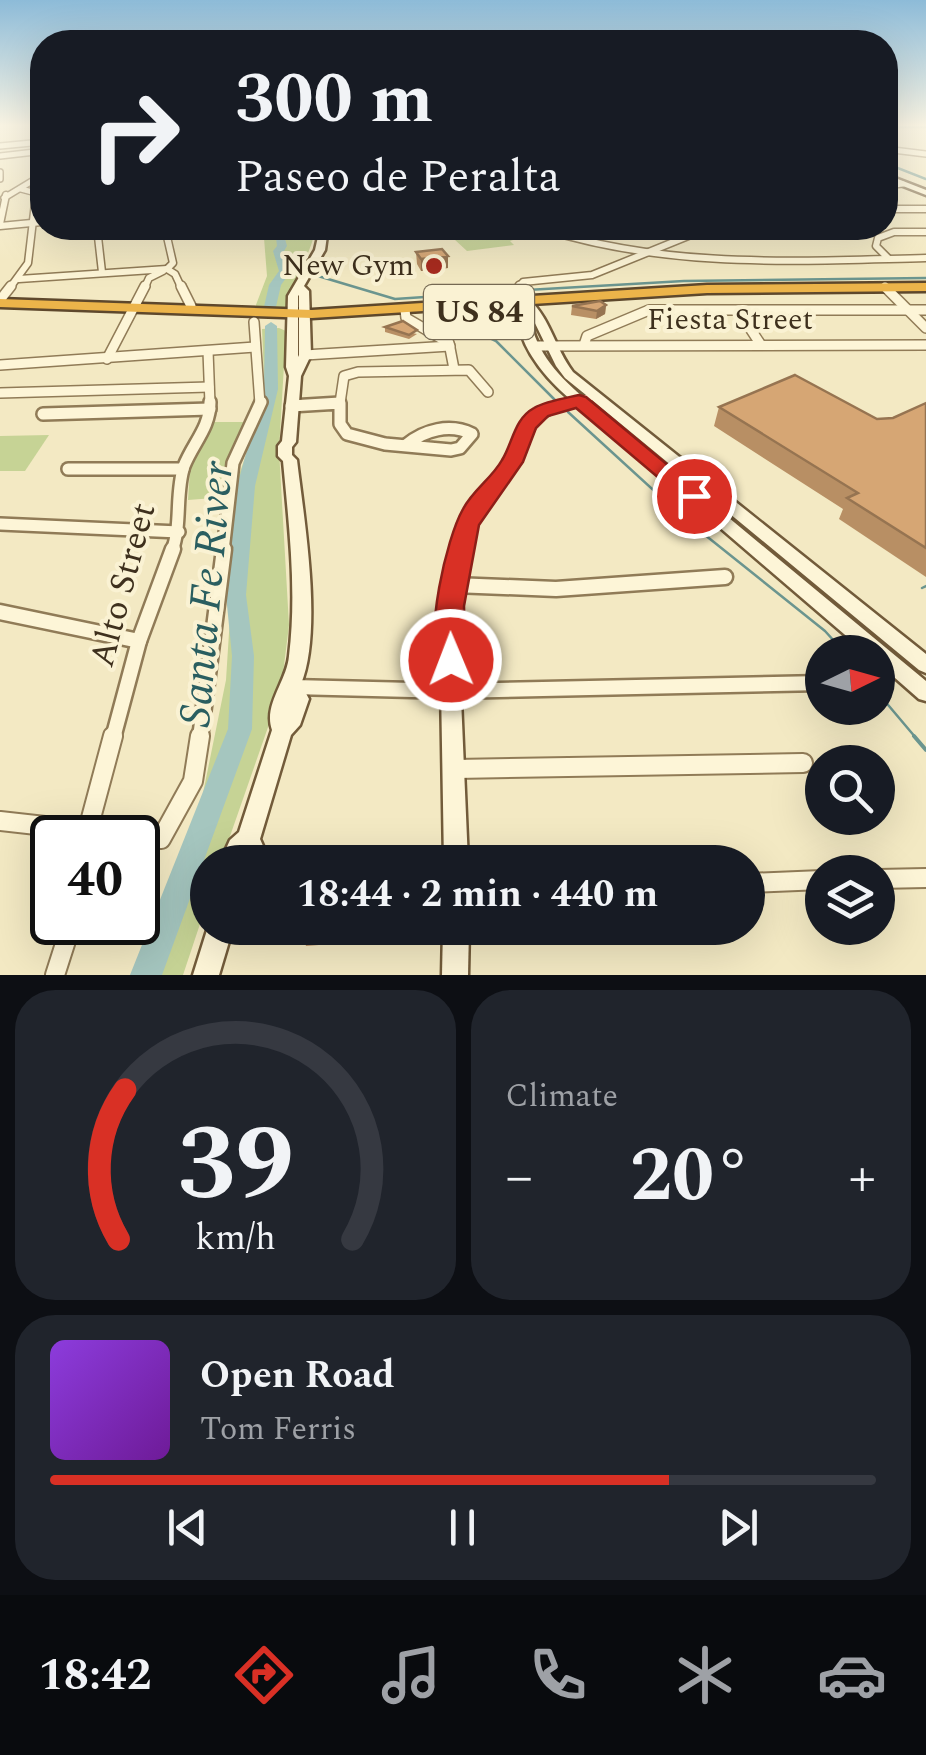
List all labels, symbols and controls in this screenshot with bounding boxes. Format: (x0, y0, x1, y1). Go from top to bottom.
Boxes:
text: 300 m (235, 47, 433, 153)
icon: right (70, 70, 200, 200)
text: Paseo de Peralta (235, 143, 561, 212)
place label: New Gym (282, 243, 414, 289)
marker: New Gym (423, 255, 445, 277)
road number: US 84 (424, 285, 534, 339)
street label: Fiesta Street (647, 297, 813, 343)
pin (652, 454, 737, 539)
water label: Santa Fe River (161, 458, 253, 730)
icon: arrive (667, 469, 722, 524)
street label: Alto Street (76, 497, 170, 673)
position arrow (399, 608, 503, 712)
north arrow (805, 635, 895, 725)
map controls (805, 635, 895, 945)
button: search (805, 745, 895, 835)
speed limit sign: 40 (30, 815, 160, 945)
button: layers (805, 855, 895, 945)
text: 18:44 · 2 min · 440 m (297, 866, 658, 924)
text: Climate (506, 1072, 618, 1121)
text: 39 (177, 1087, 294, 1245)
text: 20° (630, 1120, 752, 1234)
text: − (506, 1136, 533, 1219)
text: + (848, 1136, 876, 1219)
text: km/h (195, 1211, 275, 1266)
text: Open Road (200, 1347, 395, 1405)
text: Tom Ferris (200, 1405, 356, 1454)
icon: previous (160, 1500, 215, 1555)
icon: pause (435, 1500, 490, 1555)
icon: next (711, 1500, 766, 1555)
icon: directions (229, 1640, 299, 1710)
icon: music (376, 1640, 446, 1710)
icon: phone (523, 1640, 593, 1710)
icon: climate (670, 1640, 740, 1710)
icon: car (817, 1640, 887, 1710)
text: 18:42 (39, 1641, 152, 1710)

